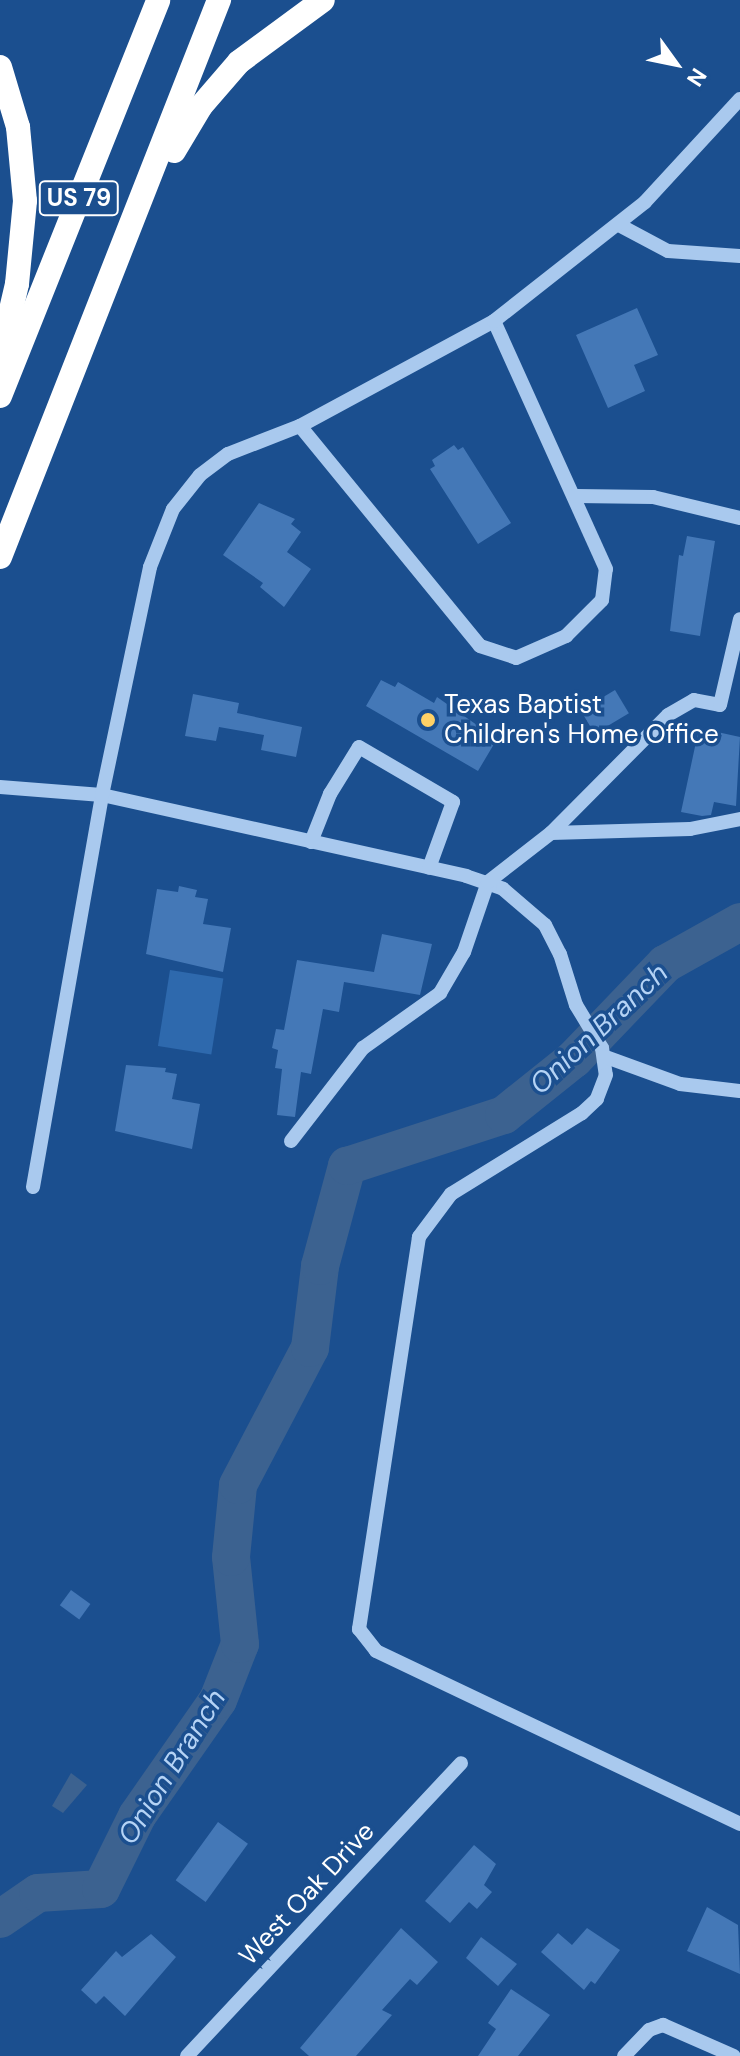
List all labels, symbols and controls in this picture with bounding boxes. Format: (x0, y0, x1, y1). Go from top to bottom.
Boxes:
north arrow (636, 24, 716, 104)
text: N (680, 63, 713, 92)
road number: US 79 (37, 178, 121, 218)
place label: Texas Baptist Children's Home Office (444, 689, 719, 750)
marker: Texas Baptist Children's Home Office (419, 711, 437, 729)
water label: Onion Branch (523, 957, 675, 1101)
water label: Onion Branch (111, 1683, 233, 1851)
street label: West Oak Drive (233, 1816, 381, 1972)

